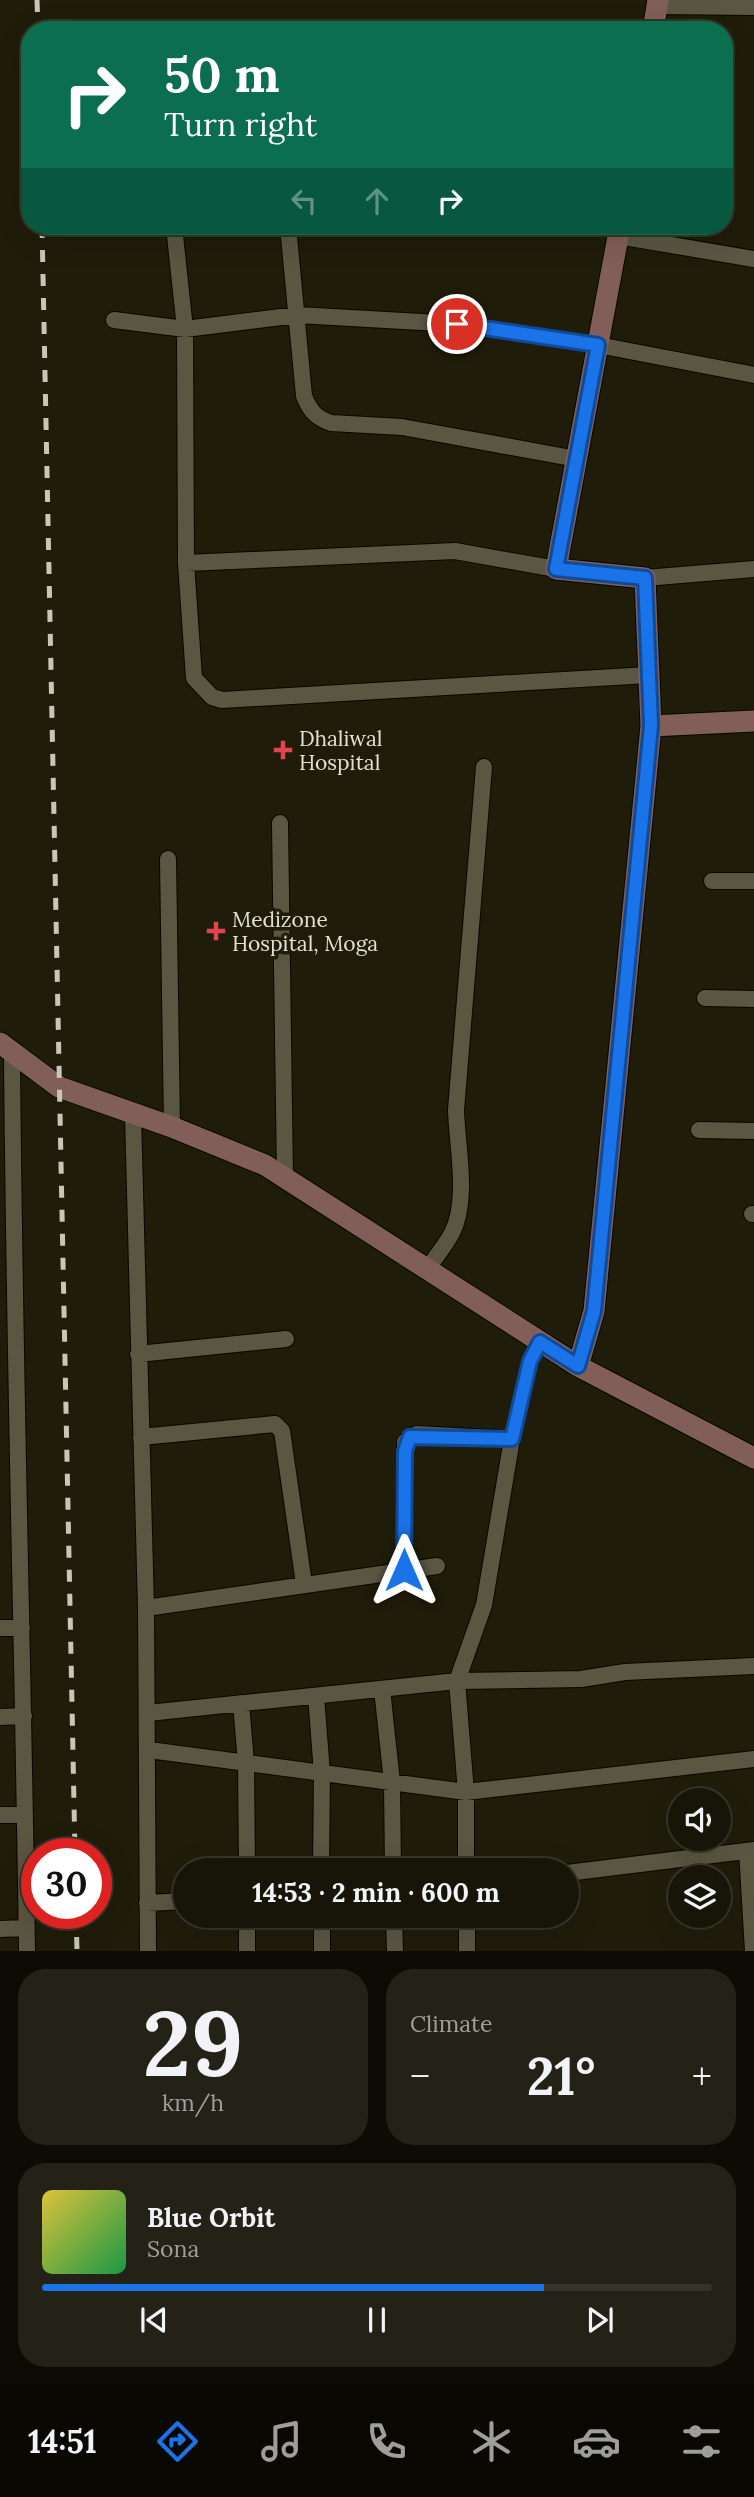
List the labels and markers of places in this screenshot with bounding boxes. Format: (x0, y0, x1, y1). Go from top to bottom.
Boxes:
pin (427, 294, 487, 354)
place label: Dhaliwal Hospital (299, 725, 383, 776)
marker: Dhaliwal Hospital (273, 740, 293, 760)
place label: Medizone Hospital, Moga (232, 906, 378, 957)
marker: Medizone Hospital, Moga (206, 921, 226, 941)

